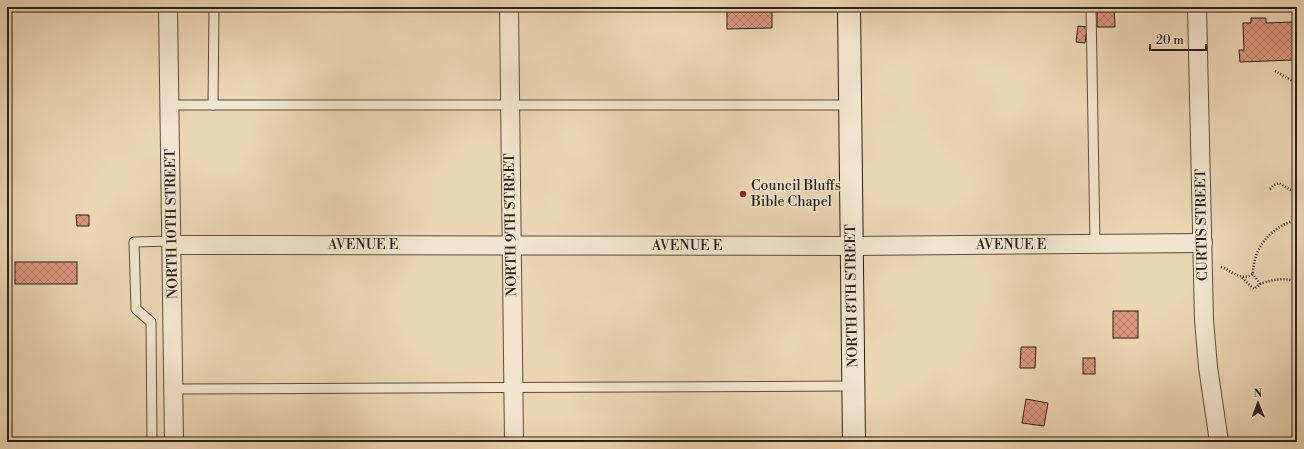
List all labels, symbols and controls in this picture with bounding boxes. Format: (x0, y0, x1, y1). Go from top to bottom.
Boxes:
scale bar (1150, 26, 1206, 52)
text: 20 m (1156, 33, 1184, 48)
street label: NORTH 10TH STREET (162, 149, 182, 299)
street label: NORTH 9TH STREET (501, 153, 521, 297)
street label: CURTIS STREET (1192, 169, 1212, 281)
place label: Council Bluffs Bible Chapel (750, 177, 841, 211)
marker: Council Bluffs Bible Chapel (738, 189, 748, 199)
street label: NORTH 8TH STREET (842, 224, 862, 368)
street label: AVENUE E (327, 236, 398, 254)
street label: AVENUE E (975, 236, 1046, 254)
street label: AVENUE E (651, 237, 722, 255)
north arrow (1238, 383, 1278, 423)
text: N (1253, 387, 1263, 401)

